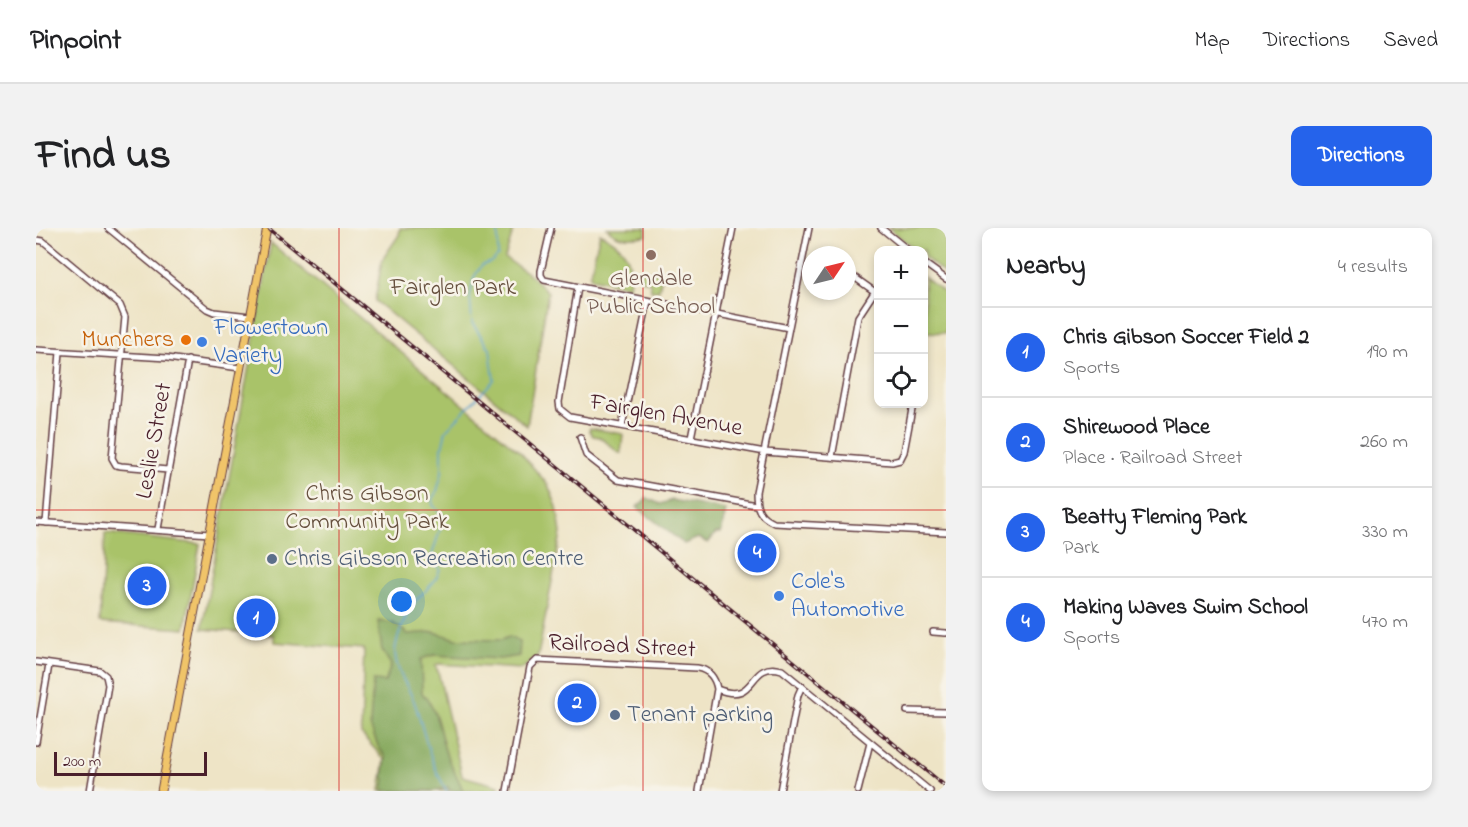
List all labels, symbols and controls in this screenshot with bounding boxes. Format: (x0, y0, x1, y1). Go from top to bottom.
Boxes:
text: Pinpoint (30, 21, 121, 62)
text: Map (1194, 26, 1230, 56)
text: Directions (1263, 26, 1350, 56)
text: Saved (1383, 26, 1438, 56)
text: Find us (36, 126, 171, 187)
button: Directions (1291, 126, 1432, 186)
north arrow (802, 246, 856, 300)
map controls (874, 246, 928, 408)
button: + (874, 246, 928, 300)
marker: Glendale Public School (644, 248, 658, 262)
text: Nearby (1006, 248, 1085, 286)
text: 4 results (1338, 253, 1408, 282)
place label: Glendale Public School (587, 262, 715, 325)
park label: Fairglen Park (389, 271, 517, 306)
button: − (874, 300, 928, 354)
place label: Flowertown Variety (213, 311, 328, 375)
text: Chris Gibson Soccer Field 2 (1063, 322, 1309, 354)
place label: Munchers (81, 323, 174, 358)
marker: Munchers (179, 333, 193, 347)
marker: Flowertown Variety (195, 335, 209, 349)
text: 1 (1022, 338, 1029, 367)
text: 190 m (1366, 338, 1408, 367)
button: locate (874, 354, 928, 408)
text: Sports (1063, 354, 1120, 383)
street label: Leslie Street (128, 380, 182, 502)
street label: Fairglen Avenue (586, 385, 745, 447)
text: Shirewood Place (1063, 412, 1210, 444)
text: 2 (1021, 428, 1030, 457)
text: 260 m (1360, 428, 1408, 457)
text: Place · Railroad Street (1063, 444, 1243, 473)
park label: Chris Gibson Community Park (285, 477, 449, 541)
text: Beatty Fleming Park (1063, 502, 1247, 534)
text: 3 (1021, 518, 1030, 547)
text: 330 m (1362, 518, 1408, 547)
pin: 4 (738, 530, 776, 576)
text: Park (1063, 534, 1099, 563)
place label: Chris Gibson Recreation Centre (284, 542, 584, 577)
marker: Chris Gibson Recreation Centre (265, 552, 279, 566)
pin: 3 (128, 564, 166, 608)
place label: Cole's Automotive (791, 565, 904, 628)
your location (387, 587, 416, 616)
marker: Cole's Automotive (772, 589, 786, 603)
text: Making Waves Swim School (1063, 592, 1308, 624)
pin: 1 (236, 596, 276, 640)
text: 4 (1021, 608, 1030, 637)
text: 470 m (1362, 608, 1408, 637)
text: Sports (1063, 624, 1120, 653)
street label: Railroad Street (547, 626, 697, 668)
pin: 2 (558, 680, 596, 726)
place label: Tenant parking (627, 698, 773, 733)
marker: Tenant parking (608, 708, 622, 722)
scale bar (54, 749, 207, 776)
text: 200 m (63, 750, 101, 774)

